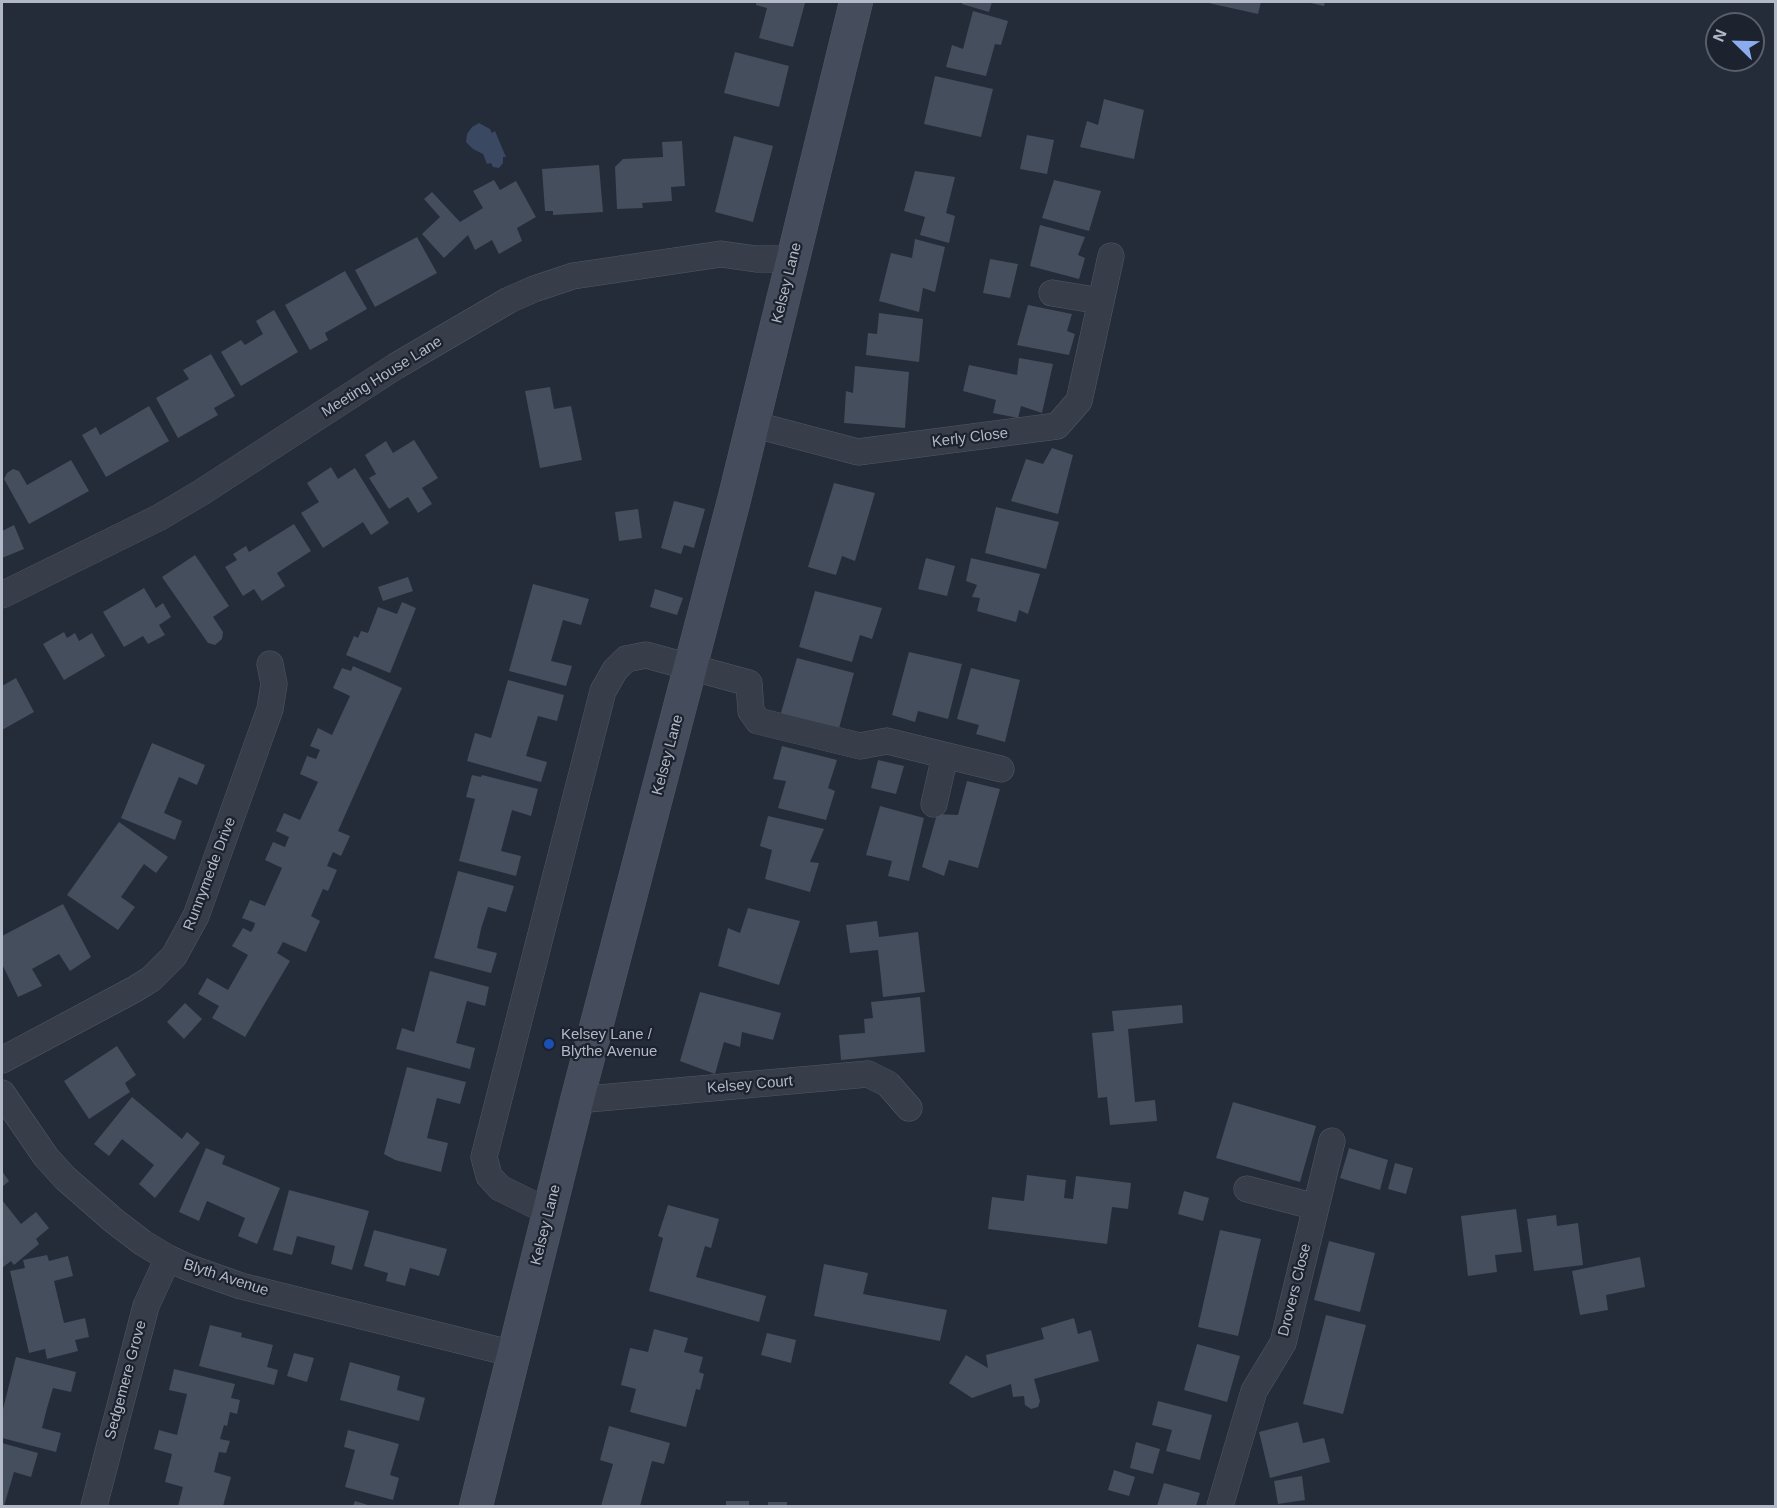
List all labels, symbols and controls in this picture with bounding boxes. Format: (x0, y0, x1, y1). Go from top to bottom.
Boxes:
north arrow (1705, 12, 1765, 72)
text: N (1710, 27, 1730, 44)
street label: Kelsey Lane (768, 241, 806, 325)
street label: Meeting House Lane (319, 333, 445, 421)
street label: Kerly Close (931, 424, 1009, 452)
street label: Kelsey Lane (649, 713, 687, 797)
street label: Runnymede Drive (180, 815, 240, 933)
place label: Kelsey Lane / Blythe Avenue (561, 1026, 657, 1061)
marker: Kelsey Lane / Blythe Avenue (542, 1037, 556, 1051)
street label: Kelsey Court (706, 1072, 794, 1098)
street label: Kelsey Lane (527, 1183, 565, 1267)
street label: Drovers Close (1275, 1242, 1315, 1338)
street label: Blyth Avenue (181, 1256, 271, 1300)
street label: Sedgemere Grove (101, 1318, 151, 1442)

